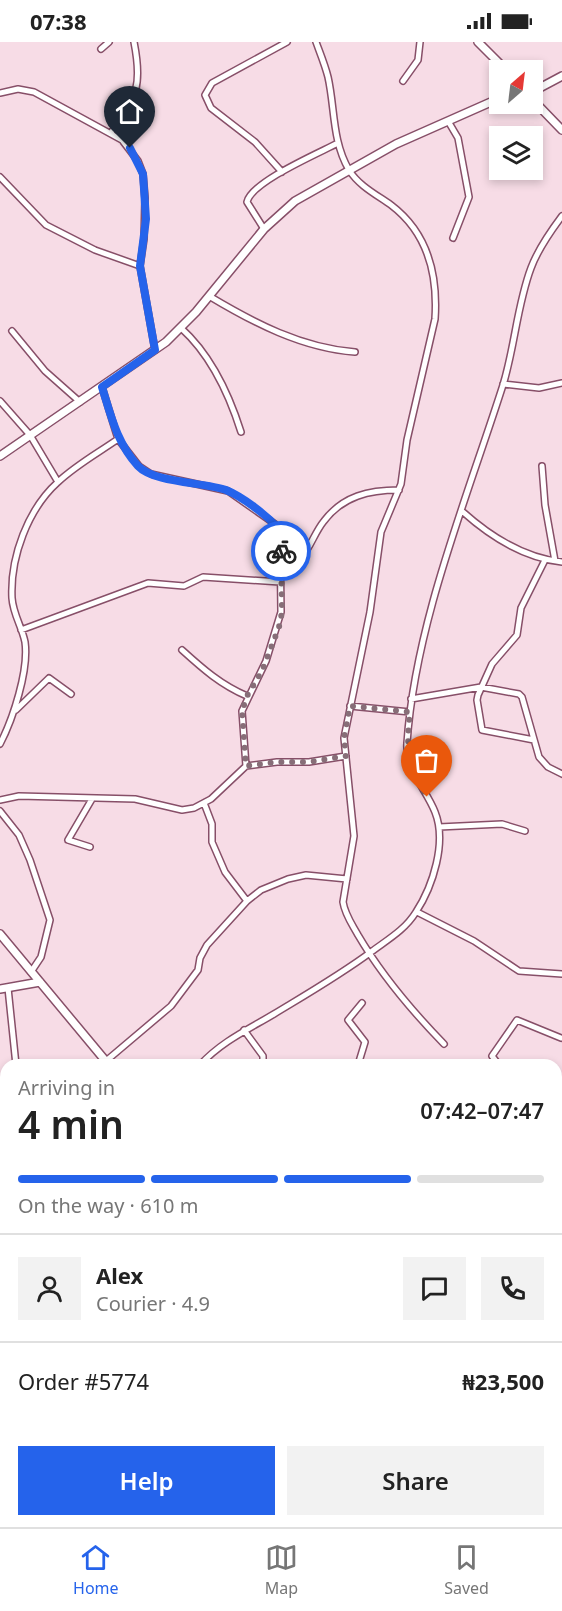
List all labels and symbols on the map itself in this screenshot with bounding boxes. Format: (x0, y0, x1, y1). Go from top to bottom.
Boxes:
north arrow (489, 60, 543, 114)
pin (104, 86, 155, 148)
courier (251, 521, 311, 581)
pin (401, 735, 452, 797)

